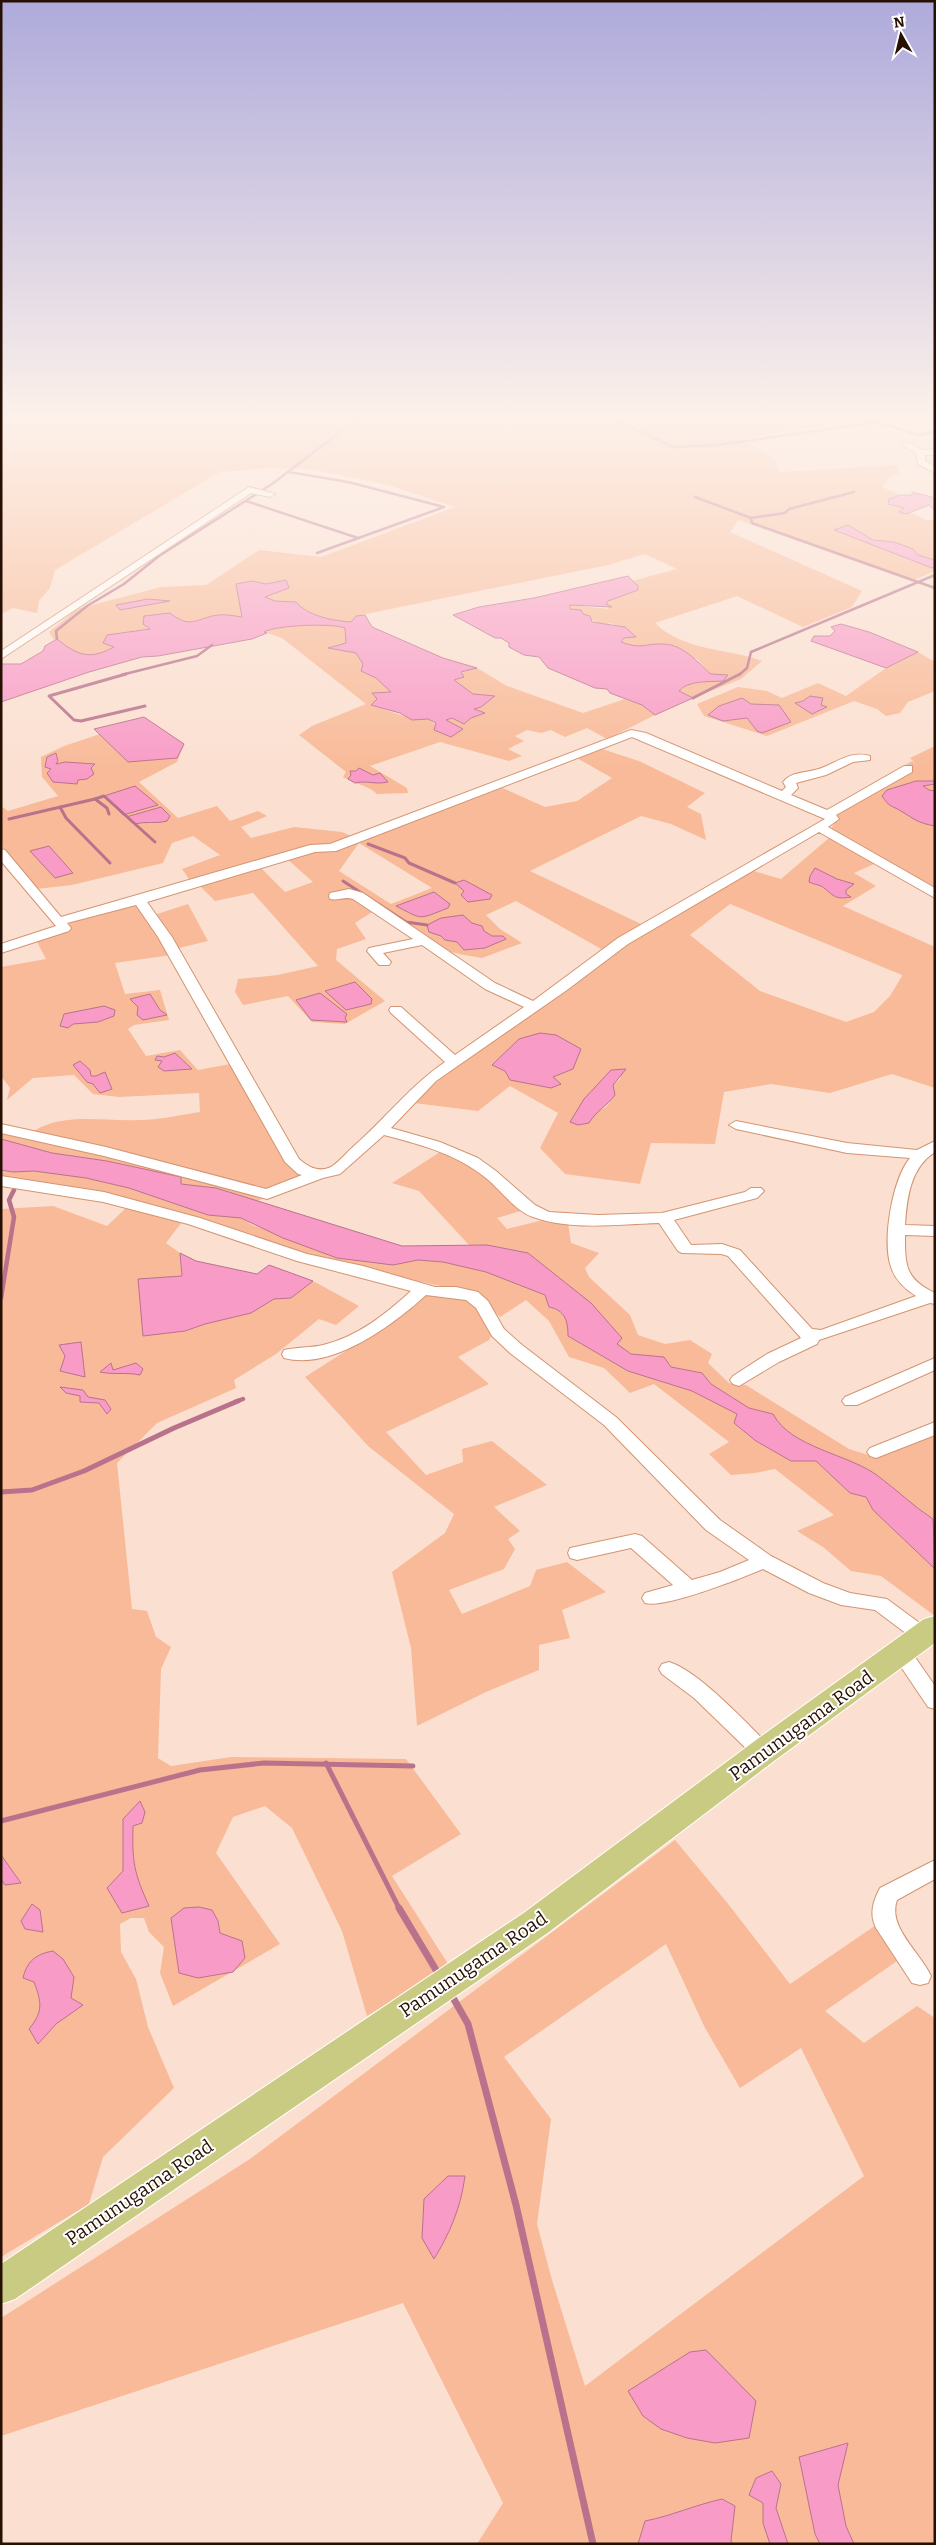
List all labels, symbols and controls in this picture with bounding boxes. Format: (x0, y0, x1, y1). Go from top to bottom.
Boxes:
north arrow (876, 10, 926, 60)
text: N (893, 13, 906, 32)
street label: Pamunugama Road (725, 1665, 878, 1785)
street label: Pamunugama Road (395, 1907, 551, 2022)
street label: Pamunugama Road (61, 2135, 217, 2250)

